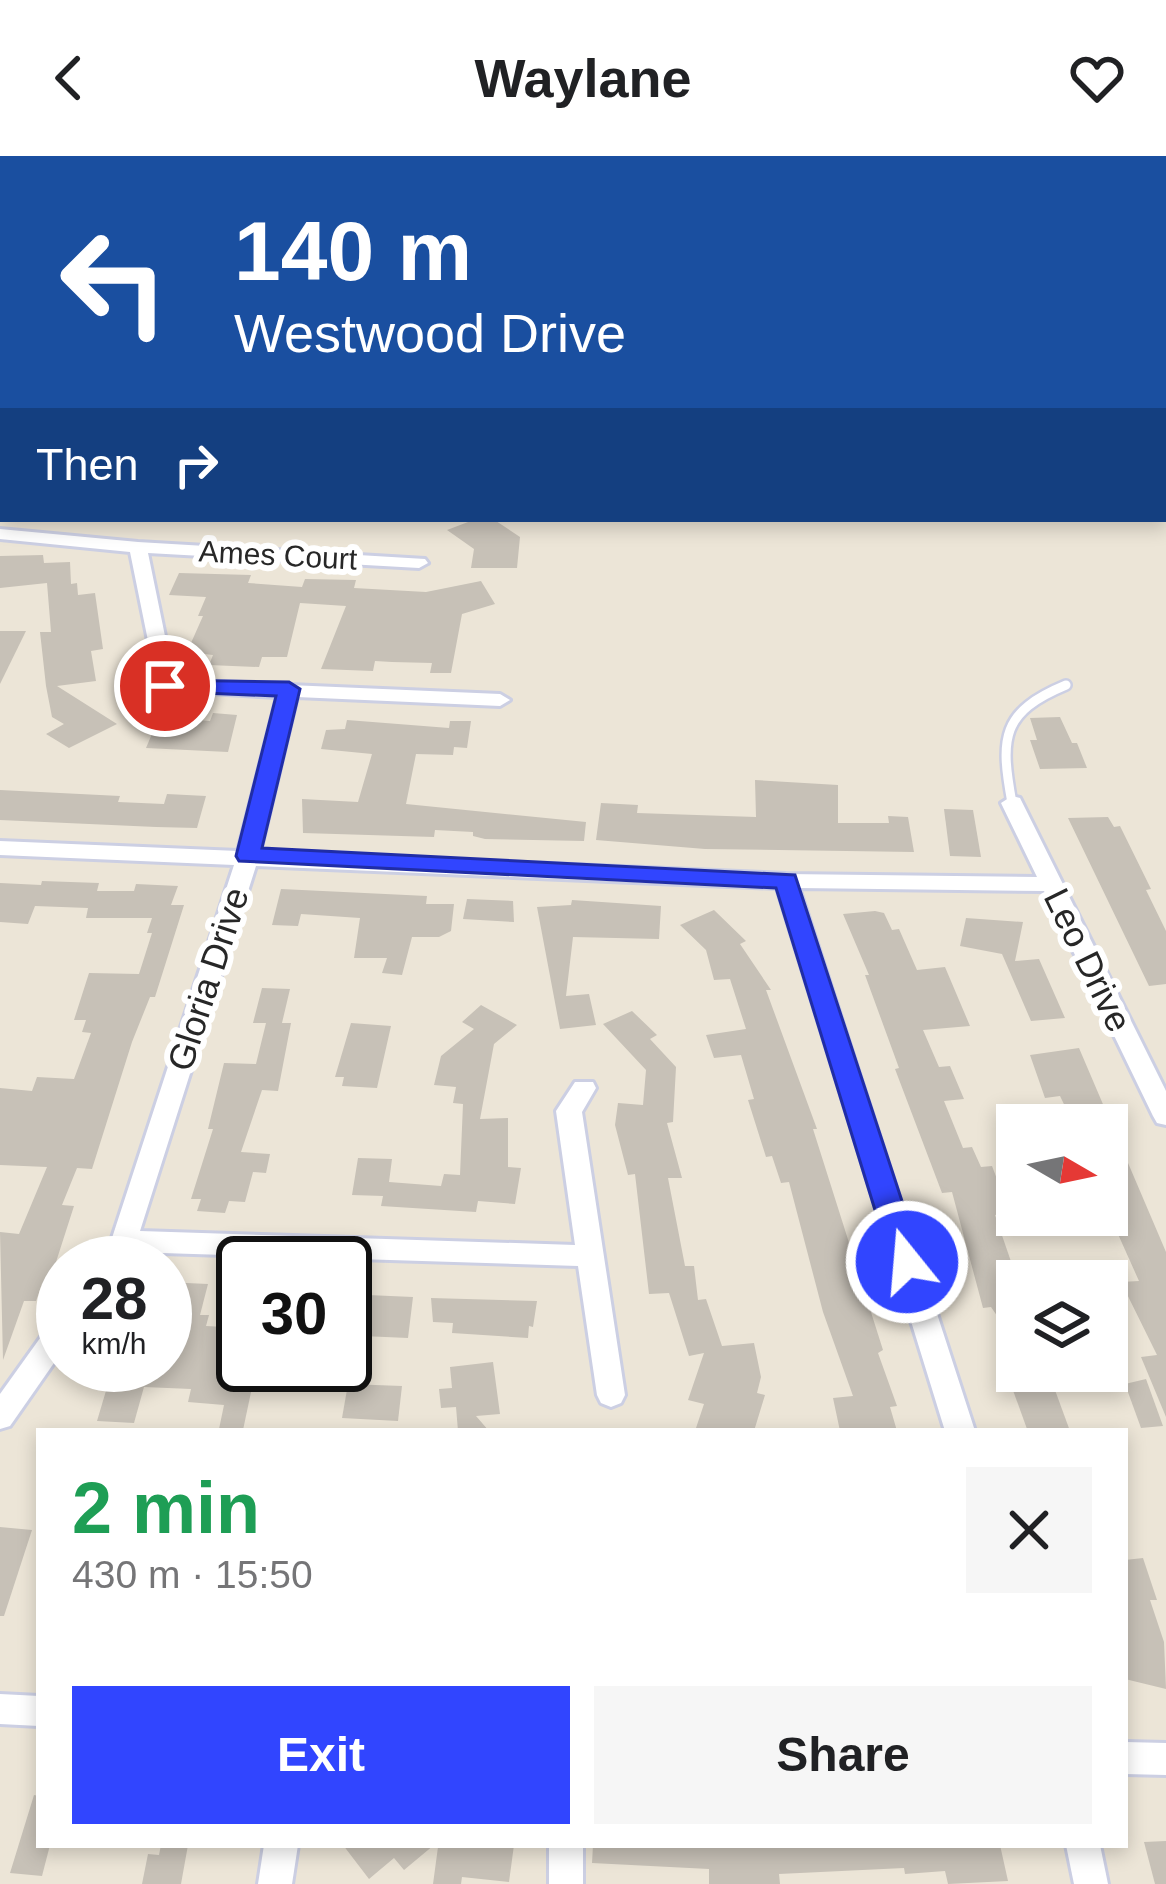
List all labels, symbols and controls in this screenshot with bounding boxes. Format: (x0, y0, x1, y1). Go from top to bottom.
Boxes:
icon: back (36, 45, 102, 111)
icon: heart (1064, 45, 1130, 111)
text: Waylane (474, 48, 692, 108)
icon: left (36, 204, 192, 360)
text: 140 m (234, 204, 472, 298)
text: Westwood Drive (234, 303, 626, 363)
icon: right (163, 432, 229, 498)
text: Then (36, 439, 139, 490)
street label: Ames Court (198, 534, 359, 576)
pin (114, 635, 216, 737)
icon: arrive (132, 653, 198, 719)
street label: Gloria Drive (159, 882, 257, 1076)
street label: Leo Drive (1036, 882, 1140, 1038)
north arrow (996, 1104, 1128, 1236)
map controls (996, 1104, 1128, 1392)
position arrow (844, 1199, 970, 1325)
speed limit sign: 30 (216, 1236, 372, 1392)
button: layers (996, 1260, 1128, 1392)
text: 28 (81, 1265, 147, 1332)
text: km/h (81, 1327, 147, 1360)
button: close (966, 1467, 1092, 1593)
text: 2 min (72, 1468, 260, 1548)
text: 430 m · 15:50 (72, 1553, 313, 1596)
button: Exit (72, 1686, 570, 1824)
button: Share (594, 1686, 1092, 1824)

